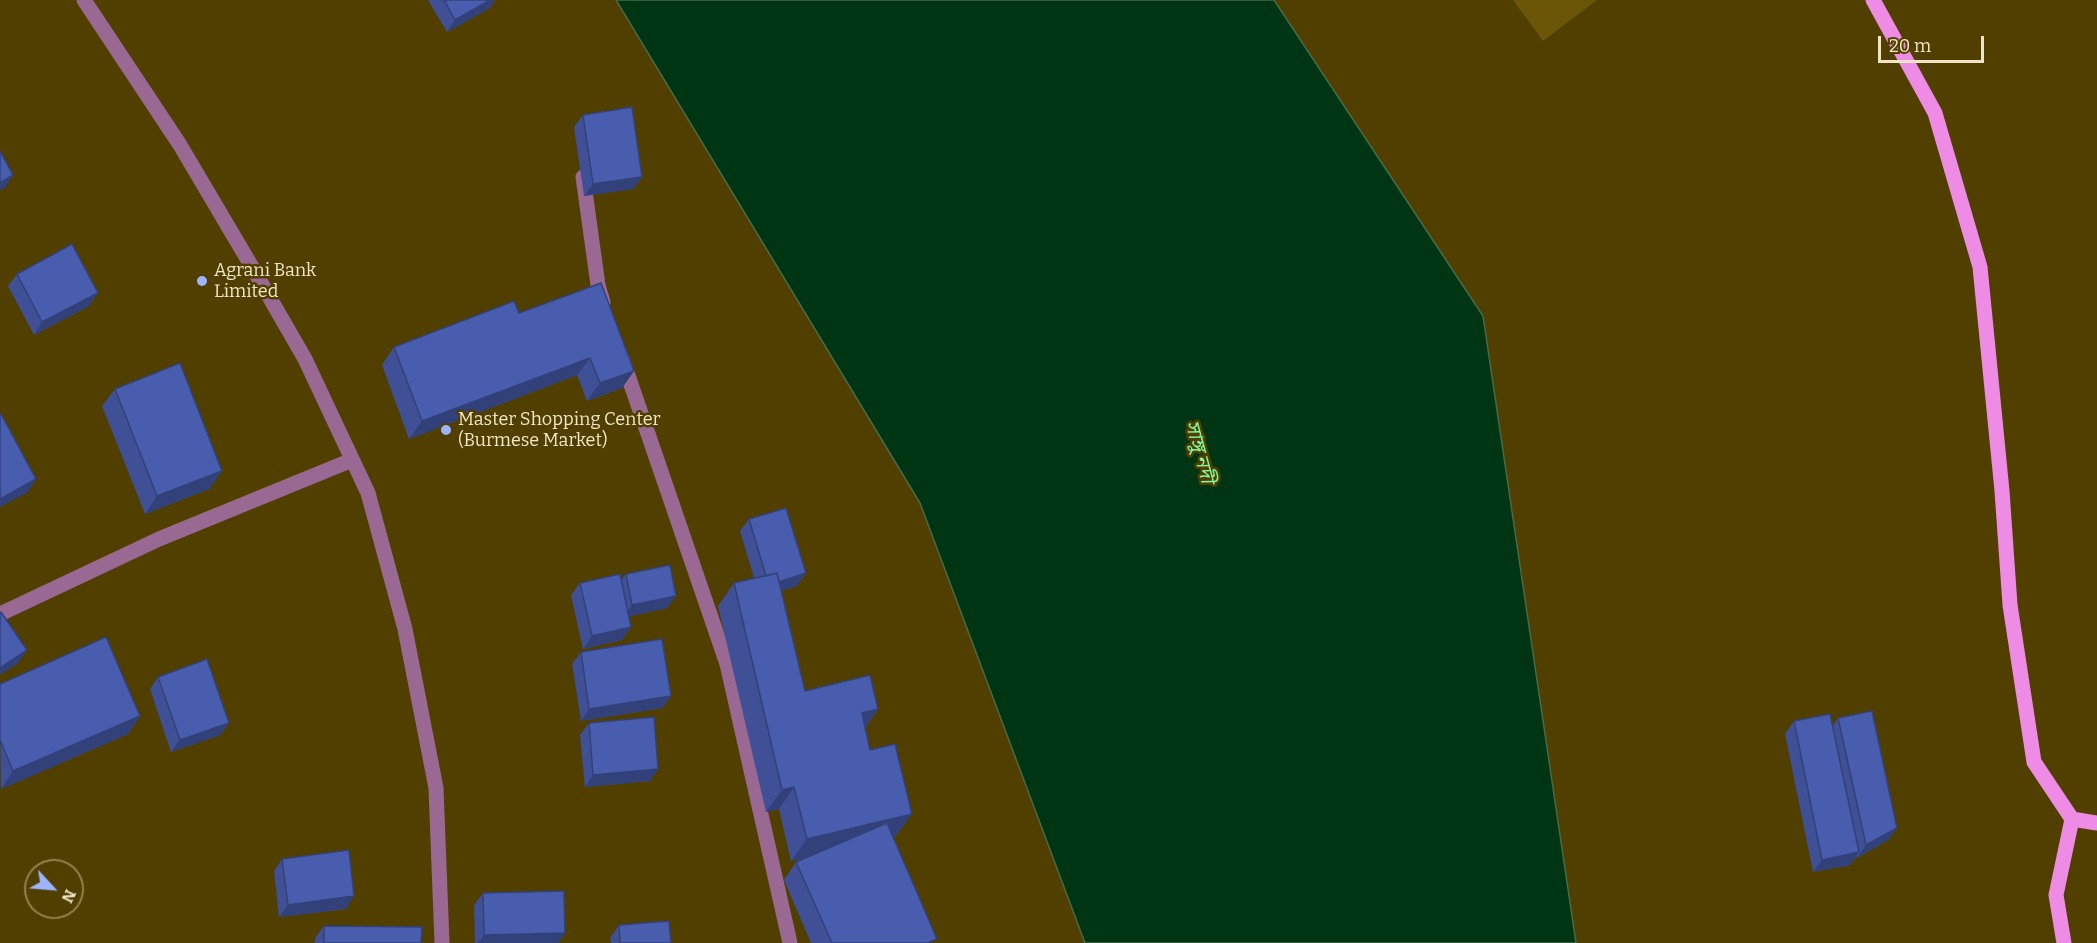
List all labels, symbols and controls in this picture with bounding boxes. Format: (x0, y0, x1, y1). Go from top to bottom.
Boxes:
scale bar (1881, 24, 1988, 62)
text: 20 m (1889, 35, 1931, 57)
place label: Agrani Bank Limited (214, 260, 316, 302)
marker: Agrani Bank Limited (195, 274, 209, 288)
place label: Master Shopping Center (Burmese Market) (458, 409, 661, 452)
water label: সাঙ্গু নদী (1179, 418, 1219, 486)
marker: Master Shopping Center (Burmese Market) (439, 423, 453, 437)
north arrow (24, 859, 84, 919)
text: N (58, 887, 80, 906)

